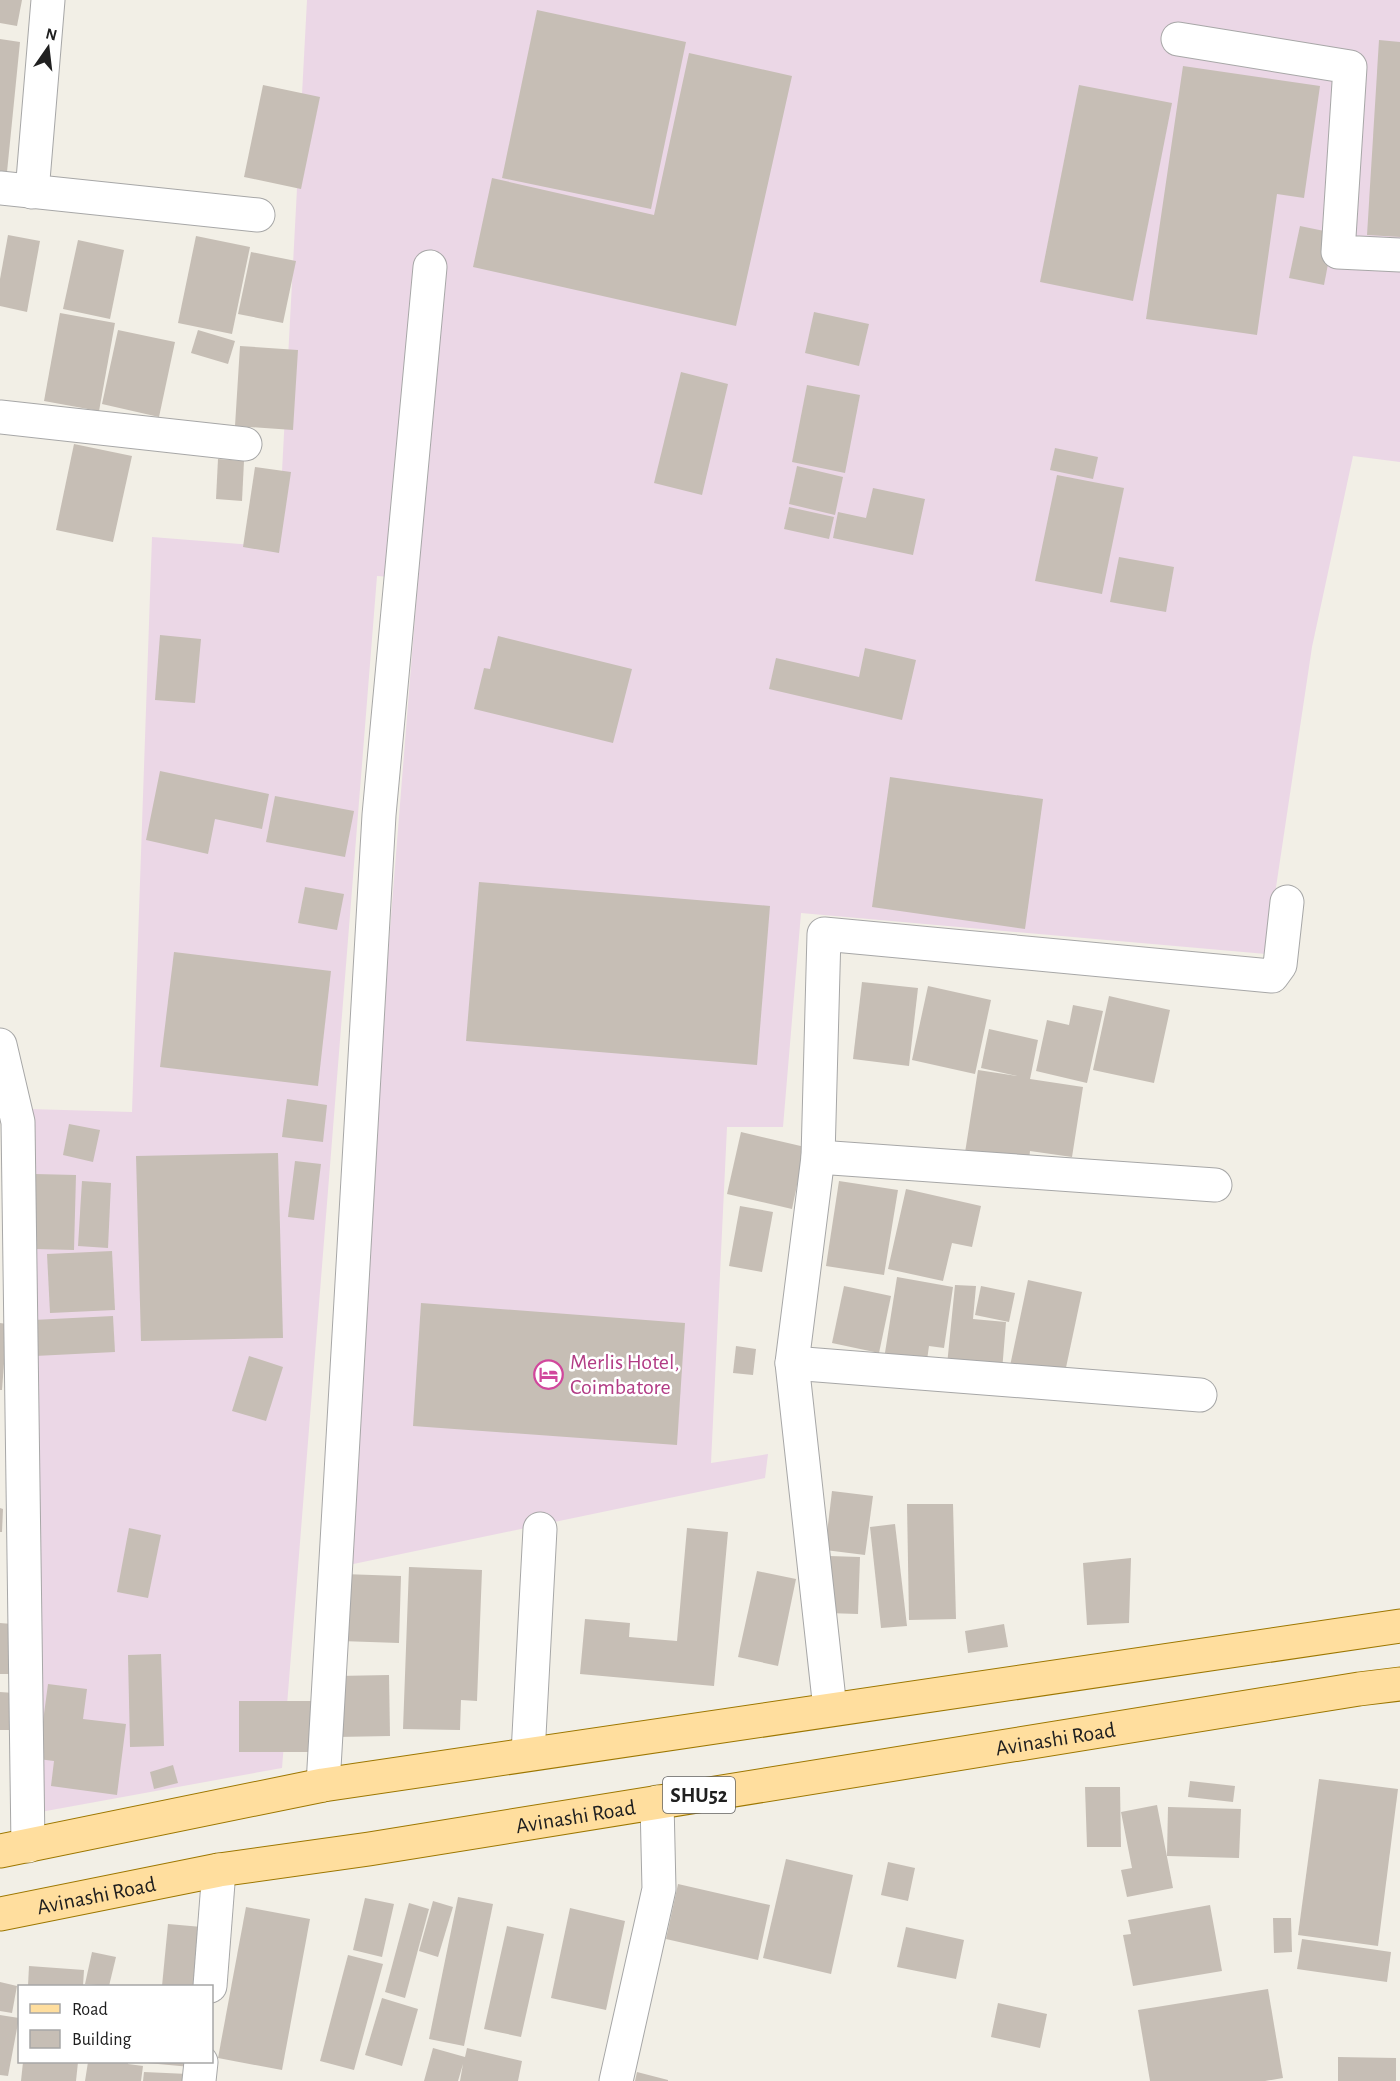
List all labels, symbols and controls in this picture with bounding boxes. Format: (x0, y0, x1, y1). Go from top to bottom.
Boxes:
north arrow (18, 18, 78, 78)
text: N (44, 25, 59, 44)
place label: Merlis Hotel, Coimbatore (570, 1351, 679, 1398)
hotel icon: Merlis Hotel, Coimbatore (533, 1358, 565, 1390)
street label: Avinashi Road (994, 1719, 1117, 1760)
road number: SHU52 (663, 1777, 735, 1813)
street label: Avinashi Road (514, 1796, 637, 1837)
street label: Avinashi Road (35, 1873, 158, 1918)
legend (18, 1985, 213, 2063)
text: Road (72, 2001, 108, 2019)
text: Building (72, 2031, 132, 2049)

